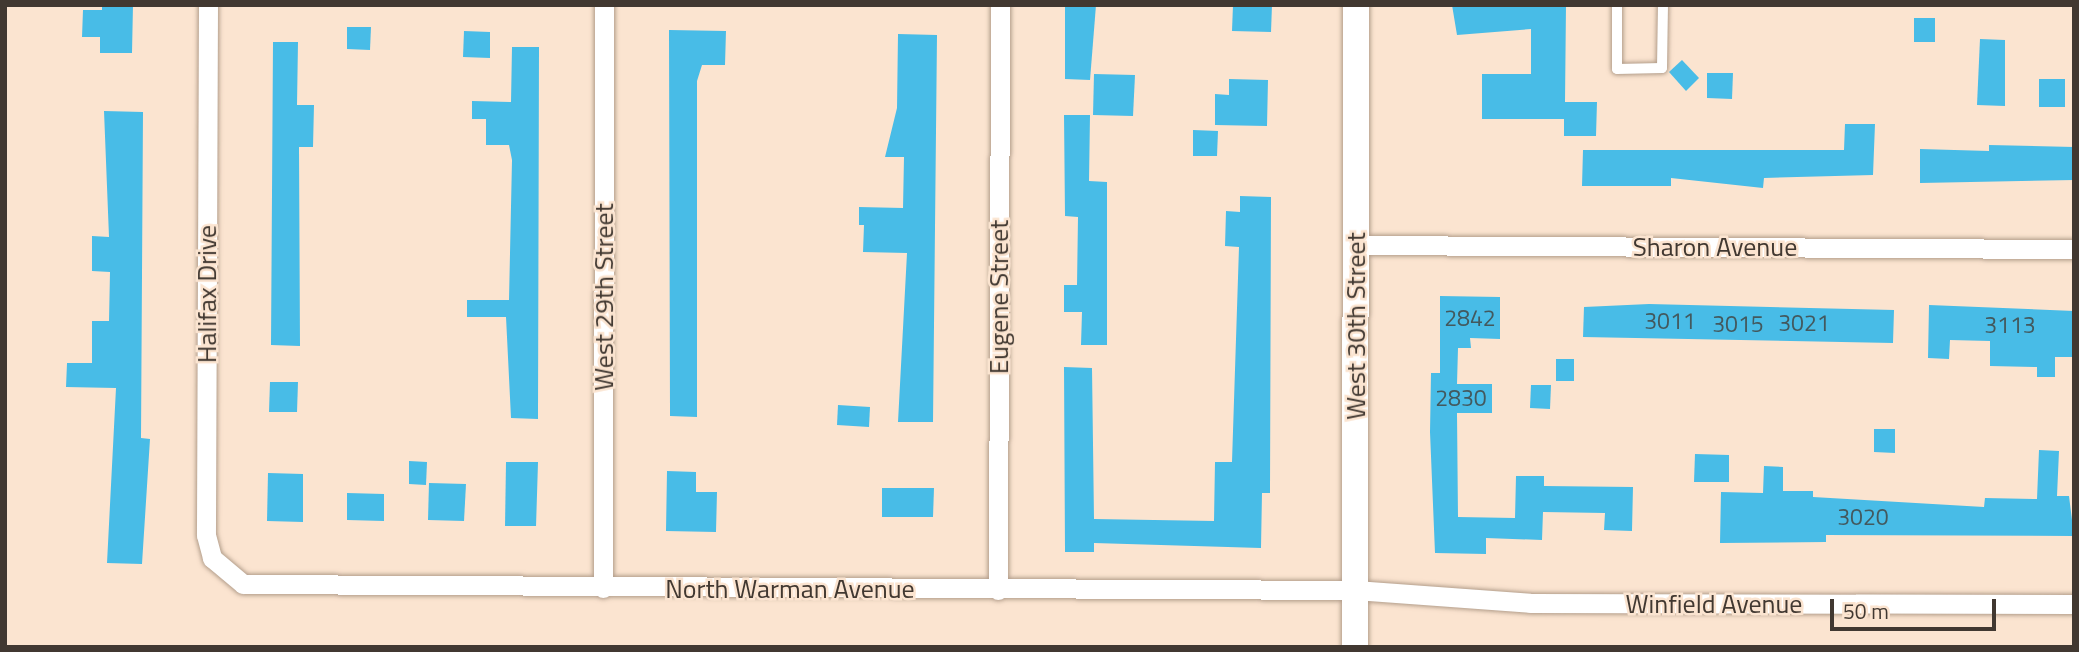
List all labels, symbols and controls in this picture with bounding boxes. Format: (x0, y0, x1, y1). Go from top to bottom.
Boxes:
street label: West 29th Street (588, 203, 620, 391)
street label: Eugene Street (983, 220, 1015, 374)
street label: Halifax Drive (191, 225, 223, 363)
street label: Sharon Avenue (1633, 231, 1797, 263)
street label: West 30th Street (1340, 232, 1372, 420)
house number: 2842 (1444, 304, 1496, 332)
house number: 3011 (1644, 307, 1696, 335)
house number: 3021 (1778, 309, 1830, 337)
house number: 3015 (1712, 310, 1764, 338)
house number: 3113 (1984, 311, 2036, 339)
house number: 2830 (1435, 384, 1487, 412)
house number: 3020 (1837, 503, 1889, 531)
street label: North Warman Avenue (665, 573, 915, 605)
scale bar (1834, 586, 2000, 630)
street label: Winfield Avenue (1626, 588, 1802, 620)
text: 50 m (1843, 595, 1889, 627)

